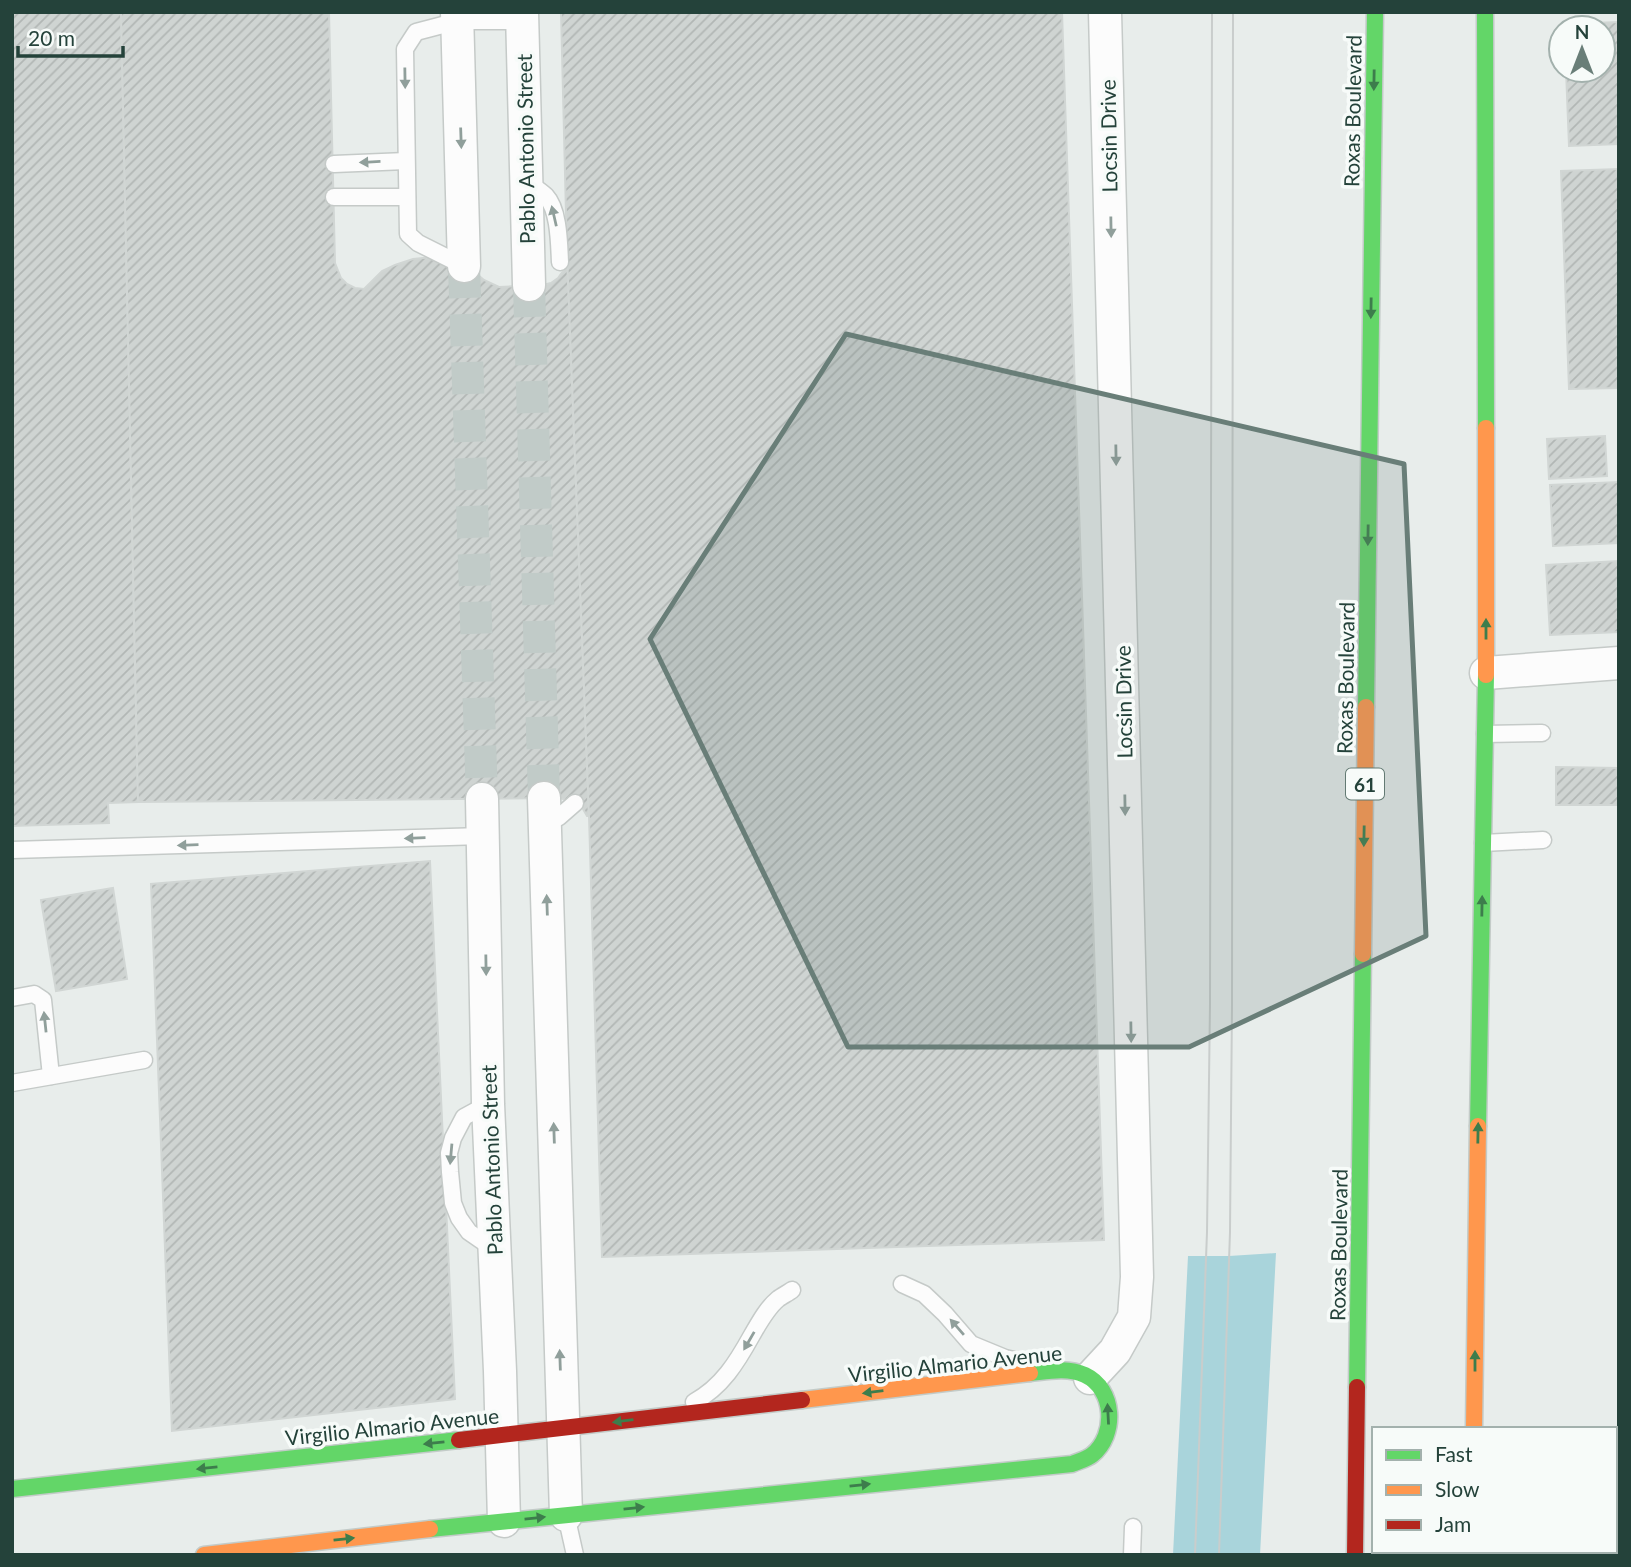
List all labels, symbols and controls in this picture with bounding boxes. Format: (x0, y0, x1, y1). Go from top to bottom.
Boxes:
scale bar (18, 14, 122, 58)
north arrow (1547, 14, 1617, 84)
text: N (1575, 20, 1589, 43)
text: 20 m (28, 25, 75, 50)
street label: Roxas Boulevard (1338, 35, 1366, 187)
street label: Pablo Antonio Street (511, 53, 539, 244)
one-way arrow (399, 68, 411, 90)
one-way arrow (1368, 70, 1380, 92)
street label: Locsin Drive (1095, 79, 1121, 193)
one-way arrow (455, 127, 467, 149)
one-way arrow (359, 157, 381, 168)
one-way arrow (548, 205, 559, 227)
one-way arrow (1105, 217, 1116, 239)
one-way arrow (1365, 297, 1377, 319)
one-way arrow (1111, 444, 1122, 466)
one-way arrow (1362, 525, 1374, 547)
street label: Roxas Boulevard (1331, 602, 1359, 754)
one-way arrow (1480, 618, 1492, 640)
street label: Locsin Drive (1110, 645, 1136, 759)
road number: 61 (1346, 768, 1384, 800)
one-way arrow (1120, 794, 1131, 816)
one-way arrow (1358, 826, 1370, 848)
one-way arrow (404, 832, 426, 843)
one-way arrow (176, 839, 198, 850)
one-way arrow (542, 894, 553, 916)
one-way arrow (1476, 894, 1488, 916)
one-way arrow (480, 954, 491, 976)
one-way arrow (40, 1010, 51, 1032)
one-way arrow (1125, 1021, 1137, 1043)
street label: Pablo Antonio Street (475, 1064, 507, 1256)
one-way arrow (548, 1121, 560, 1143)
one-way arrow (1472, 1122, 1484, 1144)
one-way arrow (445, 1143, 456, 1165)
street label: Roxas Boulevard (1324, 1169, 1352, 1321)
one-way arrow (949, 1318, 965, 1336)
one-way arrow (743, 1331, 755, 1351)
street label: Virgilio Almario Avenue (847, 1339, 1063, 1387)
one-way arrow (555, 1349, 566, 1371)
one-way arrow (1469, 1349, 1481, 1371)
one-way arrow (862, 1386, 884, 1397)
street label: Virgilio Almario Avenue (284, 1402, 500, 1450)
one-way arrow (1103, 1403, 1114, 1425)
one-way arrow (611, 1416, 633, 1427)
legend (1372, 1427, 1617, 1553)
one-way arrow (422, 1437, 444, 1448)
text: Fast (1435, 1441, 1473, 1466)
one-way arrow (196, 1462, 218, 1473)
text: Slow (1435, 1476, 1480, 1501)
one-way arrow (849, 1479, 871, 1490)
one-way arrow (623, 1502, 645, 1513)
text: Jam (1435, 1511, 1471, 1536)
one-way arrow (524, 1512, 546, 1523)
one-way arrow (334, 1533, 356, 1544)

